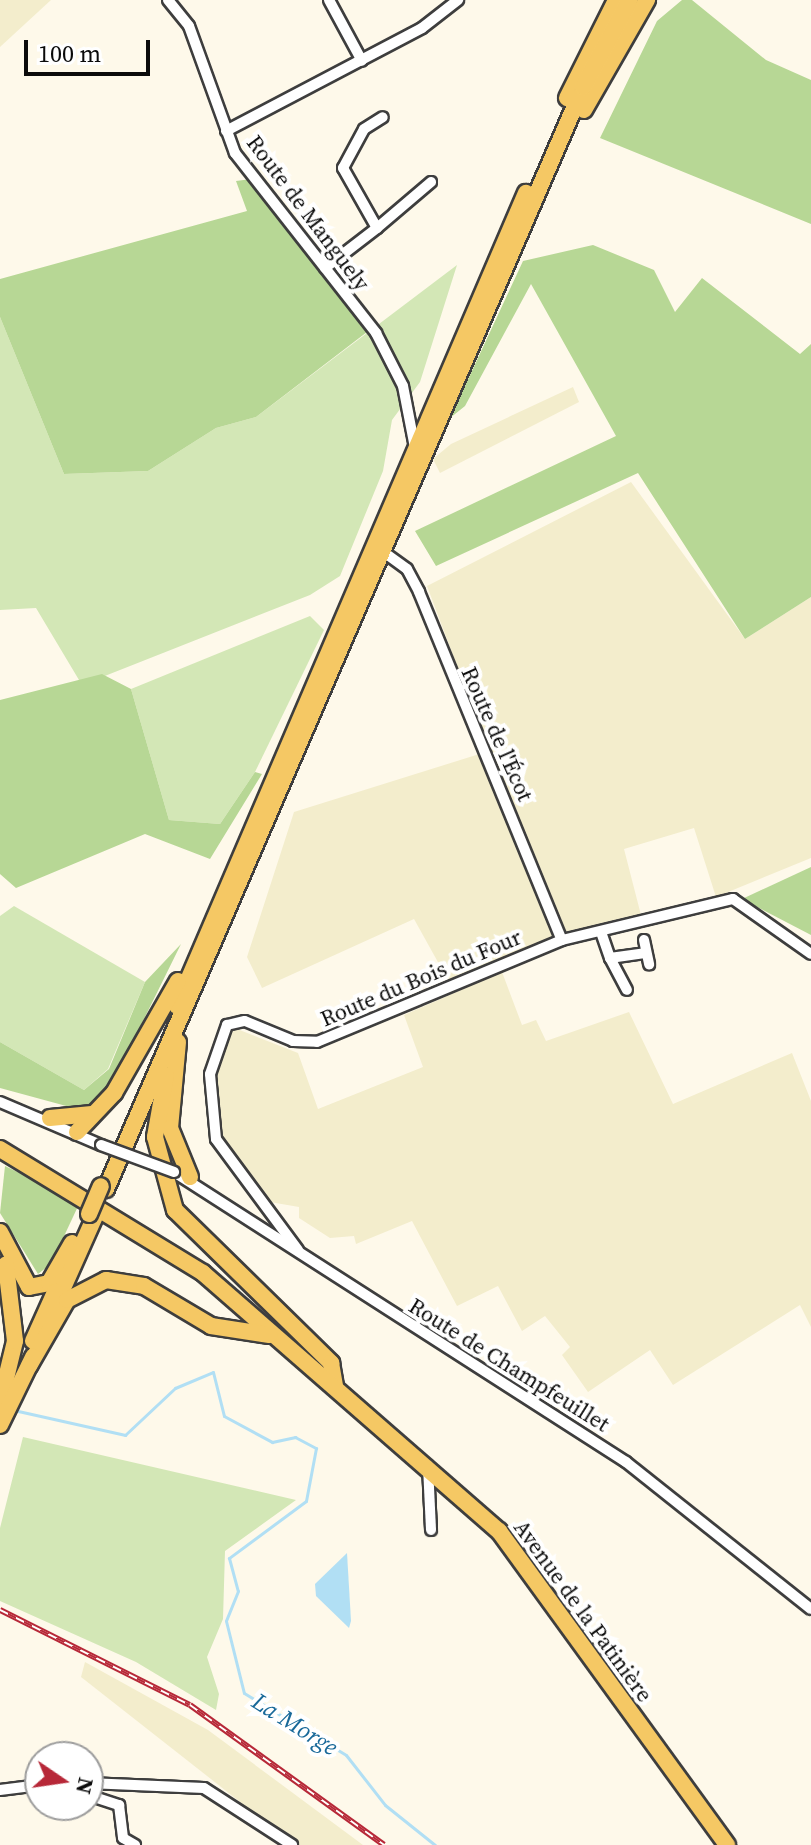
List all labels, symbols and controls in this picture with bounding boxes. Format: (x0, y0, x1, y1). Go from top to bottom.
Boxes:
scale bar (28, 24, 154, 74)
text: 100 m (38, 37, 101, 70)
street label: Route de Manguely (241, 130, 375, 296)
street label: Route de l'Écot (456, 663, 538, 805)
street label: Route du Bois du Four (317, 924, 525, 1032)
street label: Route de Champfeuillet (404, 1293, 614, 1437)
street label: Avenue de la Patinière (508, 1515, 658, 1707)
water label: La Morge (247, 1687, 343, 1761)
north arrow (24, 1741, 104, 1821)
text: N (69, 1775, 102, 1797)

